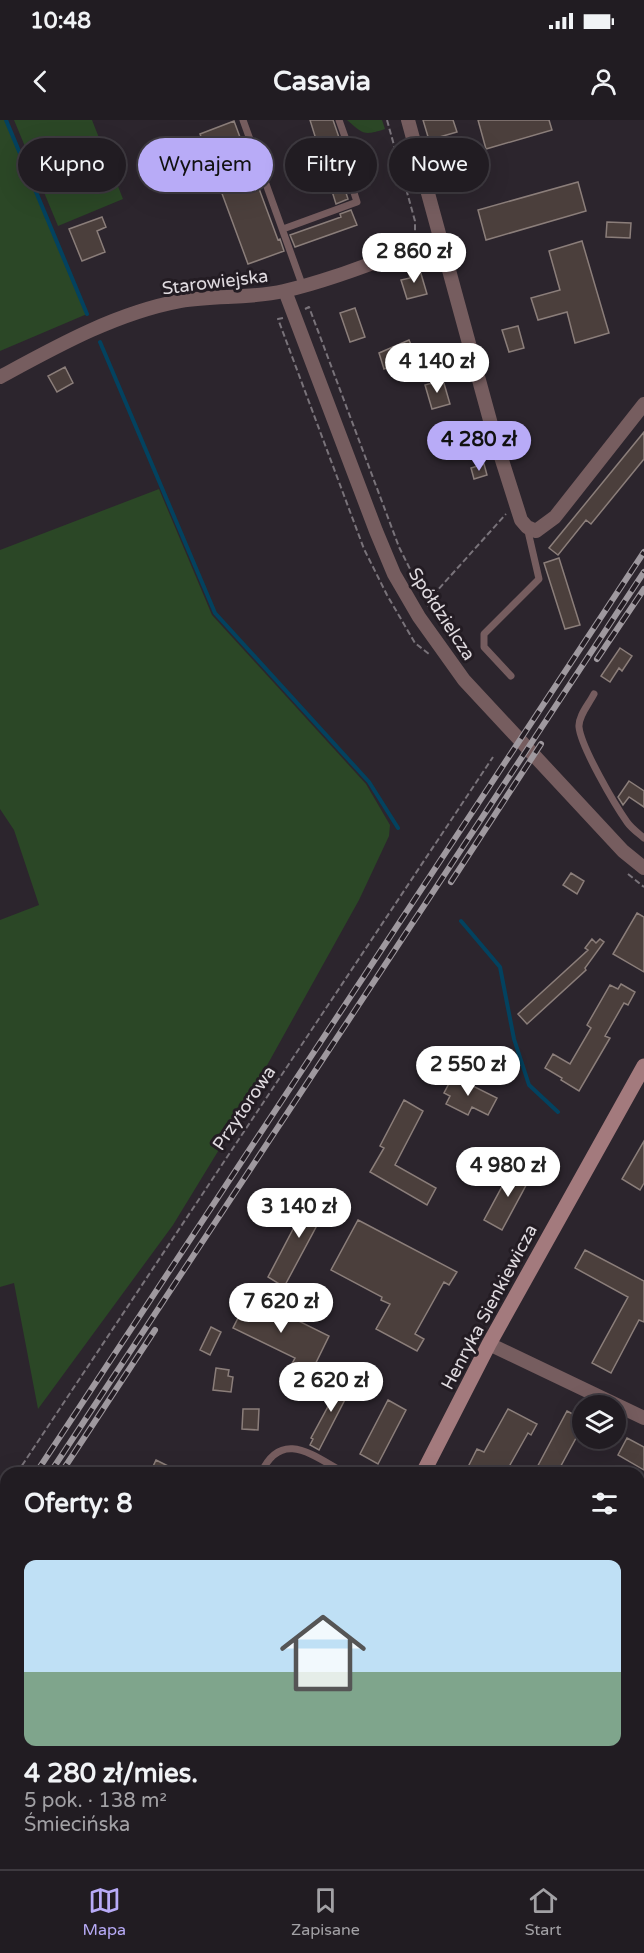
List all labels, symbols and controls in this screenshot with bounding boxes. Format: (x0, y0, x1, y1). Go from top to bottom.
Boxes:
text: 10:48 (30, 8, 91, 34)
icon: back (24, 65, 57, 98)
text: Casavia (273, 65, 371, 98)
icon: person (587, 65, 620, 98)
chip: Kupno (18, 138, 126, 192)
chip: Wynajem (138, 138, 273, 192)
chip: Filtry (285, 138, 377, 192)
chip: Nowe (389, 138, 489, 192)
pin: 2 860 zł (352, 233, 476, 284)
text: 2 860 zł (376, 240, 452, 264)
street label: Starowiejska (161, 265, 269, 299)
pin: 4 140 zł (375, 343, 499, 394)
text: 4 140 zł (399, 350, 475, 374)
pin: 4 280 zł (417, 421, 541, 472)
text: 4 280 zł (441, 428, 517, 452)
street label: Spółdzielcza (404, 564, 480, 664)
pin: 2 550 zł (406, 1046, 530, 1097)
text: 2 550 zł (430, 1053, 506, 1077)
street label: Przytorowa (208, 1062, 280, 1154)
pin: 4 980 zł (446, 1147, 570, 1198)
text: 4 980 zł (470, 1154, 546, 1178)
pin: 3 140 zł (237, 1188, 361, 1239)
text: 3 140 zł (261, 1195, 337, 1219)
street label: Henryka Sienkiewicza (436, 1221, 542, 1393)
pin: 7 620 zł (219, 1283, 343, 1334)
text: 7 620 zł (243, 1290, 319, 1314)
pin: 2 620 zł (269, 1362, 393, 1413)
text: 2 620 zł (293, 1369, 369, 1393)
map controls (572, 1395, 626, 1449)
button: layers (572, 1395, 626, 1449)
icon: filters (588, 1487, 621, 1520)
text: Oferty: 8 (24, 1488, 133, 1519)
icon: home (269, 1599, 377, 1707)
text: 4 280 zł/mies. (24, 1758, 198, 1789)
text: 5 pok. · 138 m² (24, 1789, 167, 1813)
text: Śmiecińska (24, 1813, 130, 1837)
tab: Mapa (82, 1884, 126, 1940)
tab: Zapisane (291, 1884, 360, 1940)
tab: Start (525, 1884, 562, 1940)

